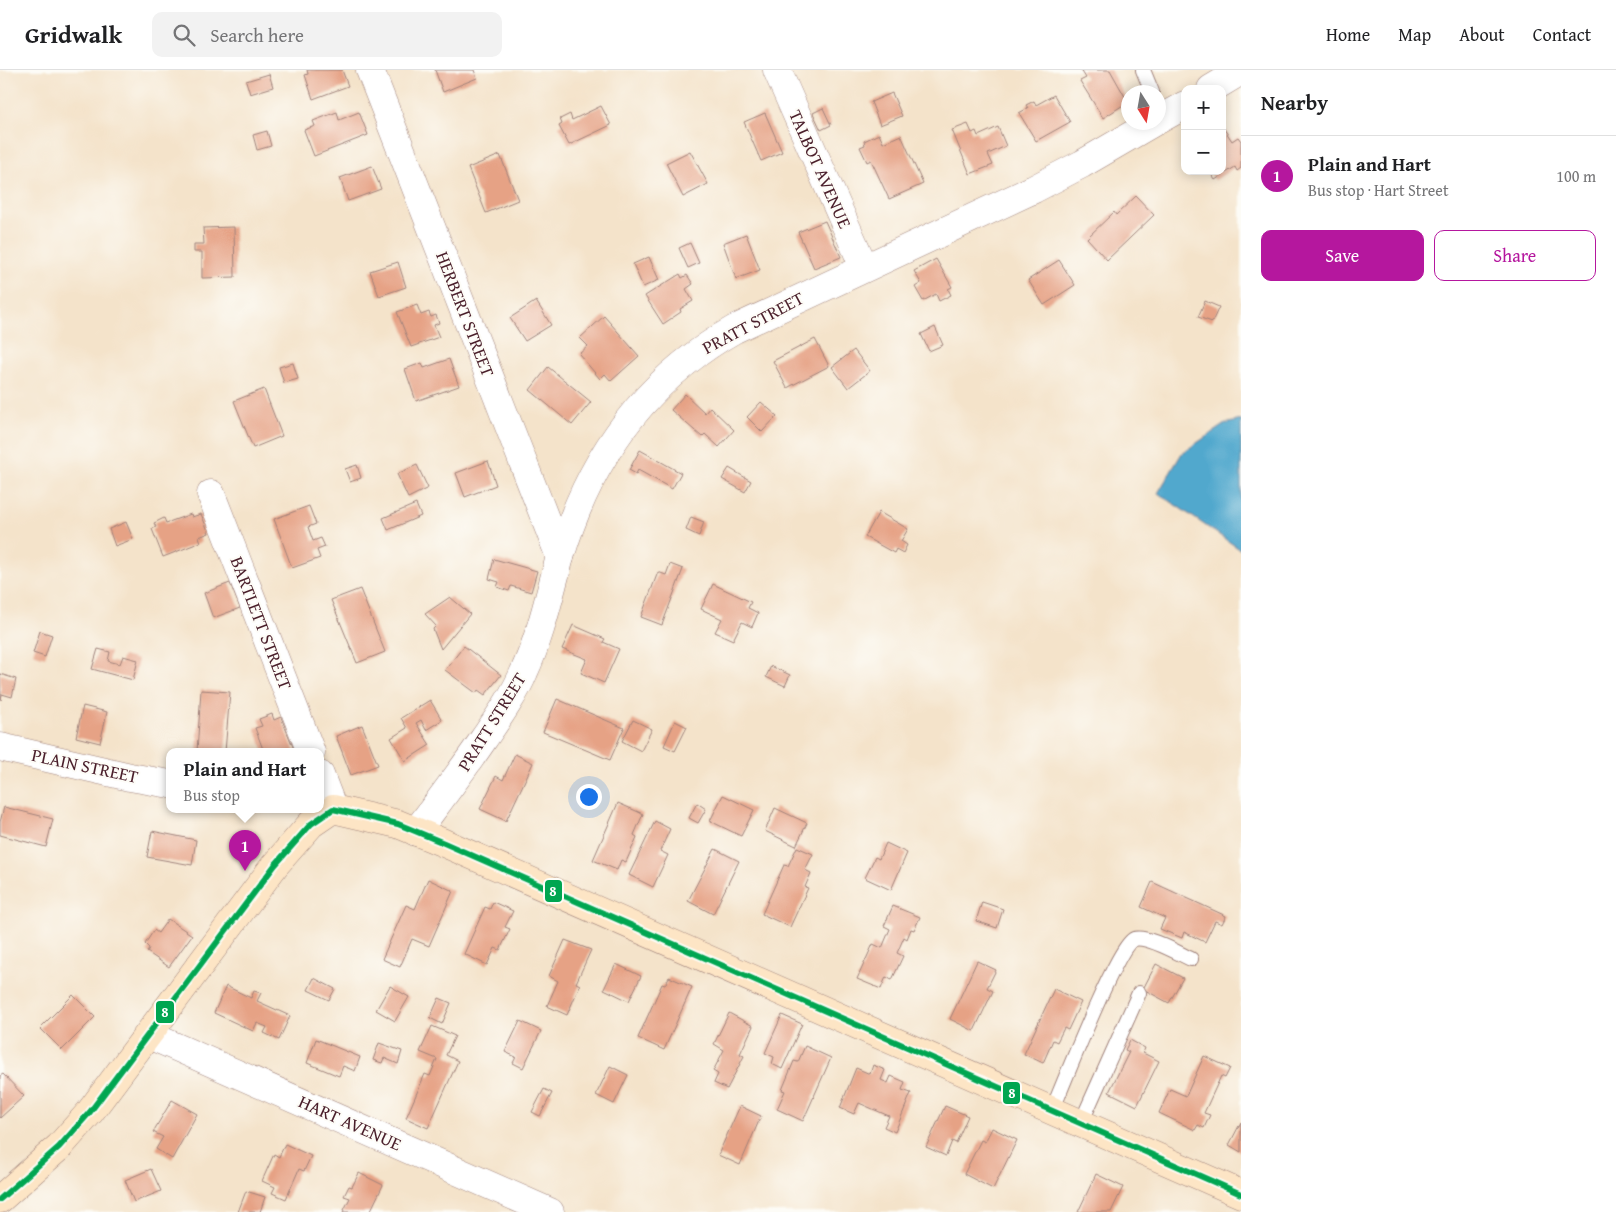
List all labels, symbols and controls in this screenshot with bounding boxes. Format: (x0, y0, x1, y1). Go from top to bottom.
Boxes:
search box (152, 12, 502, 57)
text: Gridwalk (25, 17, 122, 52)
icon: search (170, 21, 198, 49)
text: Search here (210, 21, 304, 49)
text: Home (1326, 21, 1370, 48)
text: Map (1398, 21, 1431, 48)
text: About (1459, 21, 1505, 48)
text: Contact (1533, 21, 1591, 48)
north arrow (1121, 85, 1166, 130)
map controls (1181, 85, 1226, 175)
button: + (1181, 85, 1226, 130)
text: Nearby (1261, 87, 1328, 118)
street label: TALBOT AVENUE (782, 105, 859, 232)
button: − (1181, 130, 1226, 175)
text: Plain and Hart (1308, 150, 1431, 178)
text: 1 (1273, 164, 1281, 188)
text: 100 m (1556, 164, 1596, 188)
text: Bus stop · Hart Street (1308, 178, 1449, 202)
button: Save (1261, 230, 1424, 281)
button: Share (1434, 230, 1596, 281)
street label: HERBERT STREET (429, 247, 502, 380)
street label: PRATT STREET (697, 284, 808, 361)
street label: BARTLETT STREET (224, 552, 299, 693)
street label: PRATT STREET (451, 667, 533, 776)
street label: PLAIN STREET (29, 741, 141, 790)
popup (166, 748, 324, 813)
text: Plain and Hart (184, 755, 306, 783)
text: Bus stop (184, 783, 240, 807)
your location (576, 784, 602, 810)
pin: 1 (229, 830, 261, 871)
line badge: 8 (544, 879, 563, 903)
text: 8 (549, 881, 557, 901)
line badge: 8 (155, 1000, 175, 1024)
text: 8 (161, 1002, 169, 1022)
line badge: 8 (1002, 1081, 1021, 1105)
text: 8 (1008, 1083, 1016, 1103)
street label: HART AVENUE (294, 1088, 406, 1157)

